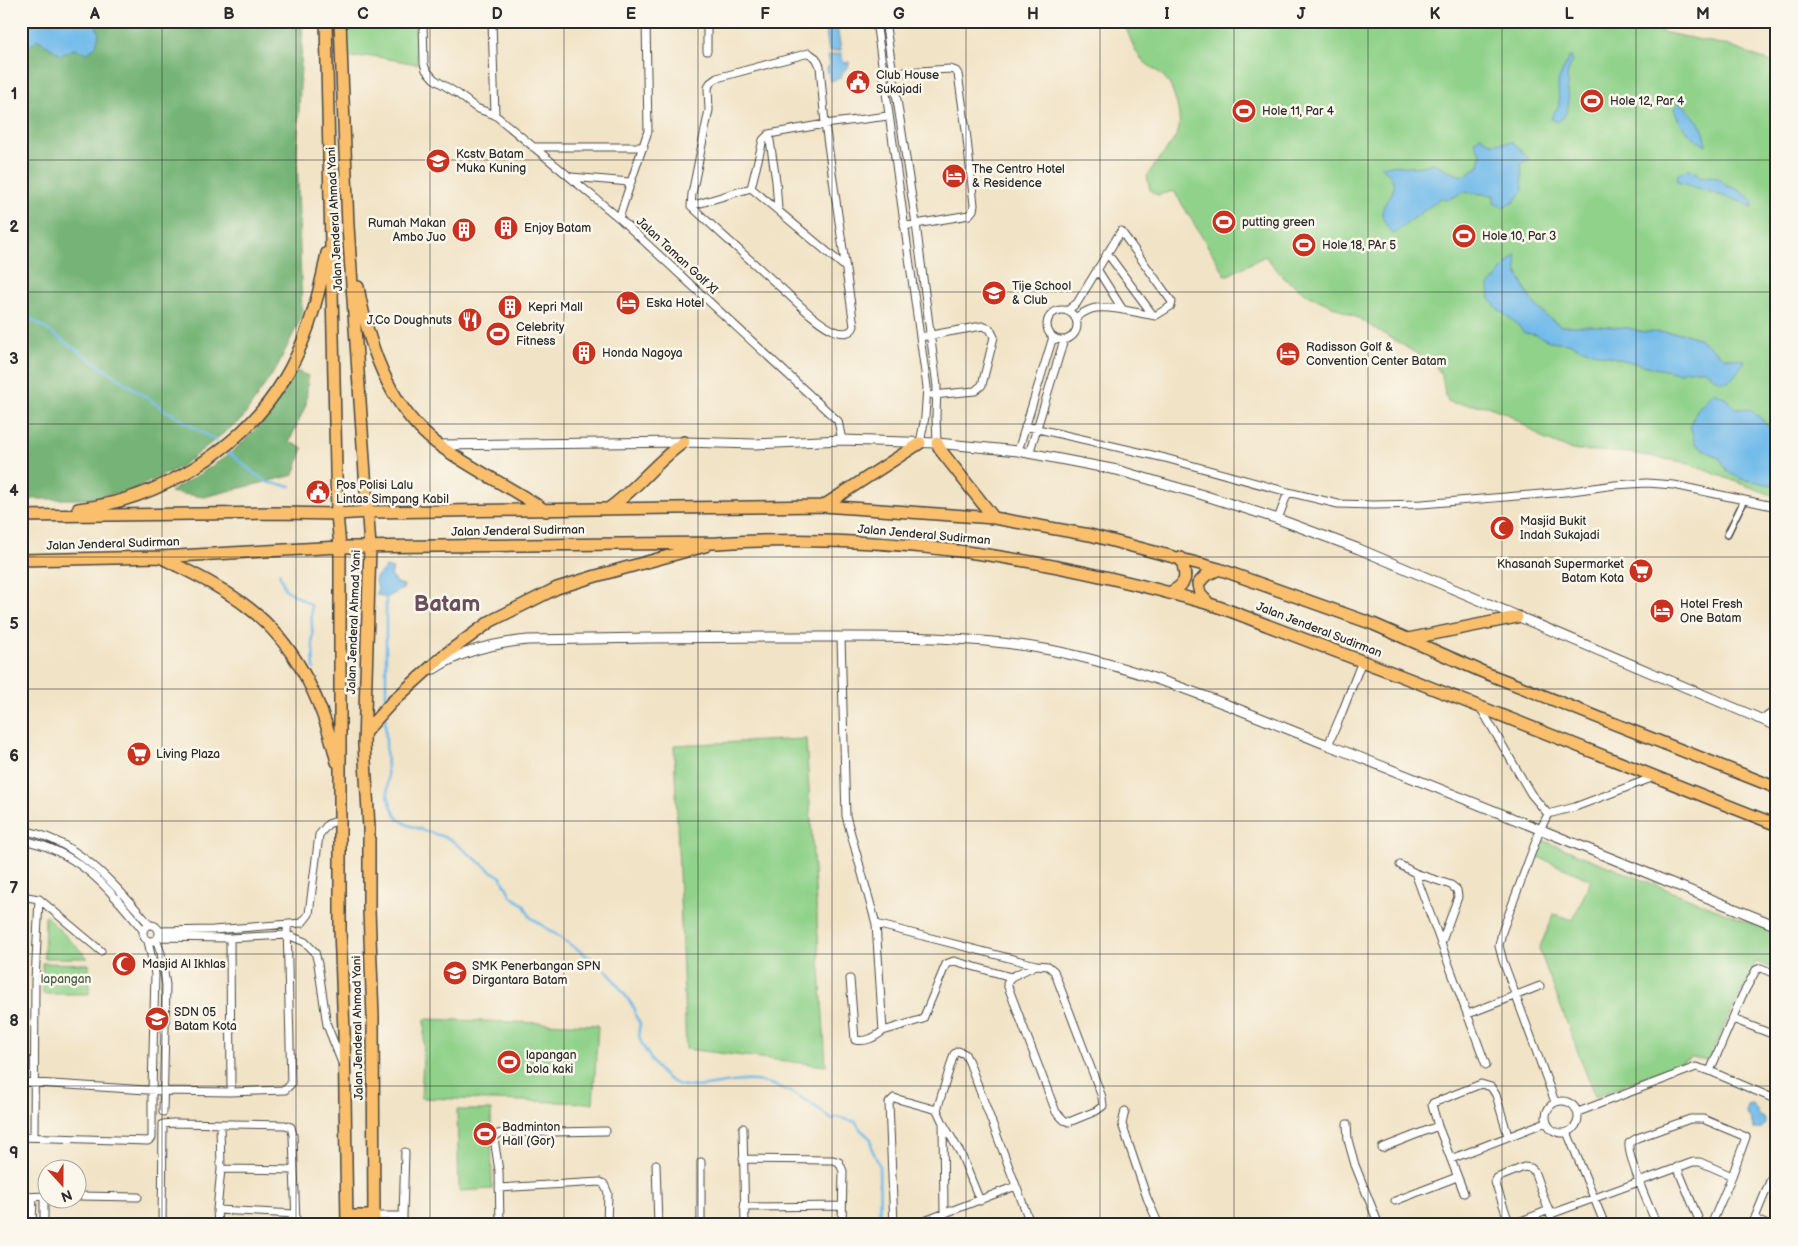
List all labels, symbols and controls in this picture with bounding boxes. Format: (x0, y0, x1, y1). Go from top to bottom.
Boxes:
text: A (89, 5, 100, 24)
text: B (223, 5, 235, 24)
text: C (357, 5, 369, 24)
text: D (491, 5, 503, 24)
text: E (626, 5, 636, 24)
text: F (760, 5, 770, 24)
text: G (893, 5, 905, 24)
text: H (1027, 5, 1039, 24)
text: I (1164, 5, 1170, 24)
text: J (1297, 5, 1306, 24)
text: K (1430, 5, 1441, 24)
text: L (1564, 5, 1574, 24)
text: M (1696, 5, 1710, 24)
place label: Club House Sukajadi (876, 68, 939, 97)
public building icon: Club House Sukajadi (845, 69, 871, 95)
text: 1 (11, 85, 17, 104)
sports icon: Hole 12, Par 4 (1579, 88, 1605, 114)
place label: Hole 12, Par 4 (1610, 94, 1685, 109)
sports icon: Hole 11, Par 4 (1231, 98, 1257, 124)
place label: Hole 11, Par 4 (1262, 104, 1335, 119)
street label: Jalan Jenderal Ahmad Yani (324, 146, 346, 292)
place label: Kcstv Batam Muka Kuning (456, 147, 526, 176)
school or university icon: Kcstv Batam Muka Kuning (425, 148, 451, 174)
place label: The Centro Hotel & Residence (972, 162, 1065, 191)
hotel icon: The Centro Hotel & Residence (941, 163, 967, 189)
sports icon: putting green (1211, 209, 1237, 235)
street label: Jalan Taman Golf XI (633, 214, 721, 298)
building icon: Enjoy Batam (493, 215, 519, 241)
place label: putting green (1242, 215, 1315, 230)
place label: Rumah Makan Ambo Juo (368, 216, 446, 245)
building icon: Rumah Makan Ambo Juo (451, 217, 477, 243)
text: 2 (9, 218, 19, 237)
place label: Enjoy Batam (524, 221, 591, 236)
sports icon: Hole 10, Par 3 (1451, 223, 1477, 249)
place label: Hole 10, Par 3 (1482, 229, 1556, 244)
sports icon: Hole 18, PAr 5 (1291, 232, 1317, 258)
place label: Hole 18, PAr 5 (1322, 238, 1396, 253)
place label: Tije School & Club (1012, 279, 1071, 308)
school or university icon: Tije School & Club (981, 280, 1007, 306)
hotel icon: Eska Hotel (615, 290, 641, 316)
building icon: Kepri Mall (497, 294, 523, 320)
place label: Eska Hotel (646, 296, 704, 311)
place label: Kepri Mall (528, 300, 583, 315)
restaurant icon: J.Co Doughnuts (457, 307, 483, 333)
place label: J.Co Doughnuts (367, 313, 452, 328)
place label: Celebrity Fitness (516, 320, 565, 349)
sports icon: Celebrity Fitness (485, 321, 511, 347)
building icon: Honda Nagoya (571, 340, 597, 366)
place label: Radisson Golf & Convention Center Batam (1306, 340, 1447, 369)
hotel icon: Radisson Golf & Convention Center Batam (1275, 341, 1301, 367)
place label: Honda Nagoya (602, 346, 683, 361)
text: 3 (9, 350, 19, 369)
place label: Pos Polisi Lalu Lintas Simpang Kabil (336, 478, 449, 507)
public building icon: Pos Polisi Lalu Lintas Simpang Kabil (305, 479, 331, 505)
text: 4 (9, 482, 19, 501)
place label: Masjid Bukit Indah Sukajadi (1520, 514, 1600, 543)
mosque icon: Masjid Bukit Indah Sukajadi (1489, 515, 1515, 541)
street label: Jalan Jenderal Sudirman (451, 522, 585, 540)
street label: Jalan Jenderal Sudirman (857, 522, 991, 548)
street label: Jalan Jenderal Sudirman (46, 534, 180, 554)
street label: Jalan Jenderal Ahmad Yani (344, 549, 364, 695)
place label: Khasanah Supermarket Batam Kota (1497, 557, 1624, 586)
supermarket icon: Khasanah Supermarket Batam Kota (1628, 558, 1654, 584)
district label: Batam (414, 591, 480, 618)
place label: Hotel Fresh One Batam (1680, 597, 1743, 626)
hotel icon: Hotel Fresh One Batam (1649, 598, 1675, 624)
street label: Jalan Jenderal Sudirman (1254, 599, 1384, 661)
text: 5 (9, 615, 19, 634)
supermarket icon: Living Plaza (126, 741, 152, 767)
text: 6 (9, 747, 19, 766)
place label: Living Plaza (156, 747, 220, 762)
text: 7 (10, 879, 19, 898)
mosque icon: Masjid Al Ikhlas (111, 951, 137, 977)
street label: Jalan Jenderal Ahmad Yani (349, 955, 367, 1100)
place label: Masjid Al Ikhlas (142, 957, 226, 972)
place label: SMK Penerbangan SPN Dirgantara Batam (472, 959, 601, 988)
school or university icon: SMK Penerbangan SPN Dirgantara Batam (442, 960, 468, 986)
park label: lapangan (41, 972, 91, 987)
place label: SDN 05 Batam Kota (174, 1005, 237, 1034)
school or university icon: SDN 05 Batam Kota (144, 1006, 170, 1032)
text: 8 (9, 1012, 19, 1031)
place label: lapangan bola kaki (526, 1048, 577, 1077)
sports icon: lapangan bola kaki (496, 1049, 522, 1075)
place label: Badminton Hall (Gor) (502, 1120, 561, 1149)
sports icon: Badminton Hall (Gor) (472, 1121, 498, 1147)
text: 9 (9, 1144, 19, 1163)
north arrow (38, 1158, 88, 1208)
text: N (59, 1186, 74, 1205)

